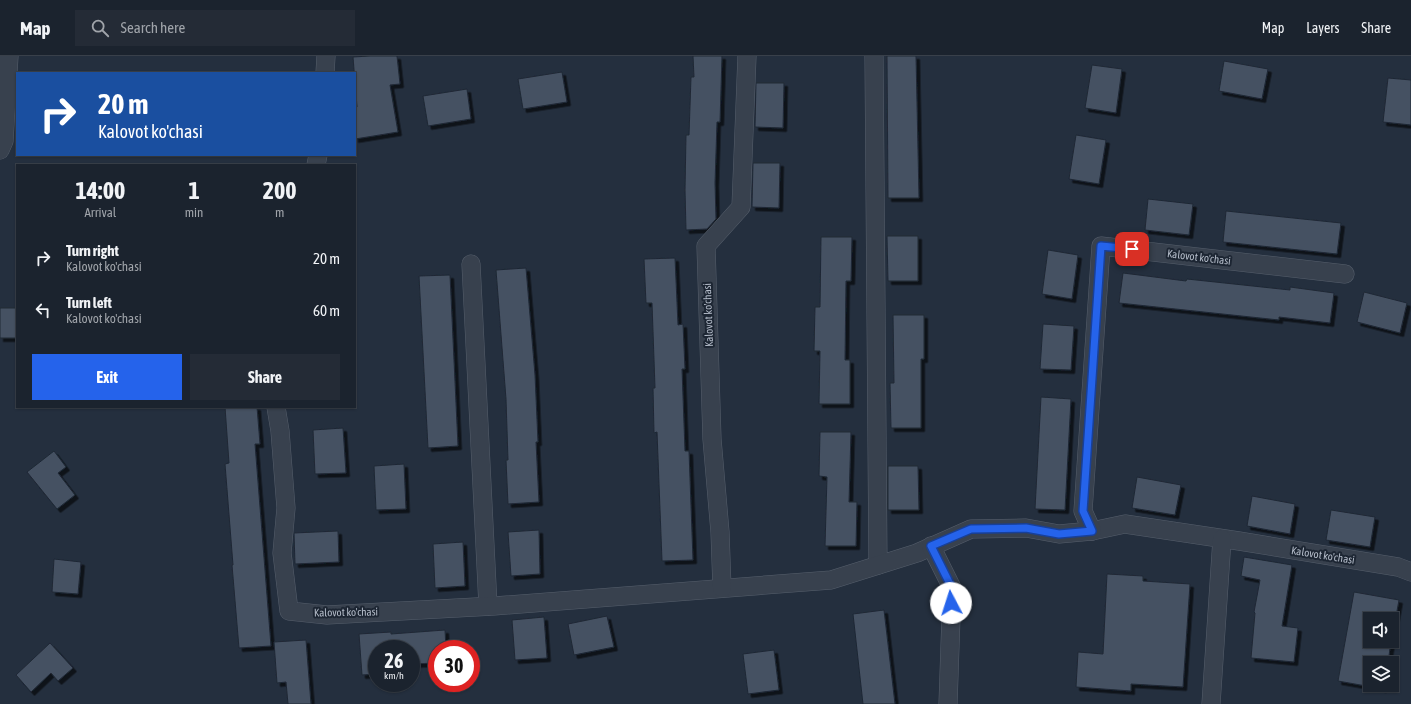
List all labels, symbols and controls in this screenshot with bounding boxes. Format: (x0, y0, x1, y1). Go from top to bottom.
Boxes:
search box (75, 10, 355, 46)
text: Map (20, 17, 51, 39)
icon: search (89, 17, 111, 39)
text: Search here (121, 19, 185, 36)
text: Map (1262, 20, 1284, 36)
text: Layers (1306, 20, 1339, 36)
text: Share (1361, 20, 1391, 36)
icon: right (32, 88, 84, 140)
text: 20 m (98, 88, 148, 120)
text: Kalovot ko'chasi (98, 121, 203, 142)
text: 14:00 (75, 177, 125, 204)
text: 1 (188, 177, 200, 204)
text: 200 (263, 177, 297, 204)
text: Arrival (84, 205, 116, 220)
text: min (185, 205, 203, 220)
text: m (275, 205, 284, 220)
pin (1115, 232, 1149, 266)
icon: arrive (1121, 238, 1143, 260)
text: Turn right (66, 242, 119, 259)
icon: right (32, 247, 54, 269)
street label: Kalovot ko'chasi (1166, 247, 1232, 267)
text: 20 m (313, 250, 340, 267)
text: Kalovot ko'chasi (66, 259, 142, 274)
street label: Kalovot ko'chasi (701, 283, 715, 347)
text: Turn left (66, 294, 112, 311)
icon: left (32, 299, 54, 321)
text: 60 m (313, 302, 340, 319)
text: Kalovot ko'chasi (66, 311, 142, 326)
button: Exit (32, 354, 182, 400)
button: Share (190, 354, 340, 400)
street label: Kalovot ko'chasi (1290, 544, 1356, 566)
position arrow (930, 582, 972, 624)
street label: Kalovot ko'chasi (314, 605, 378, 619)
map controls (1363, 612, 1399, 692)
button: sound (1363, 612, 1399, 648)
speed limit sign: 30 (428, 640, 480, 692)
text: 26 (385, 649, 403, 672)
button: layers (1363, 656, 1399, 692)
text: km/h (384, 670, 404, 681)

